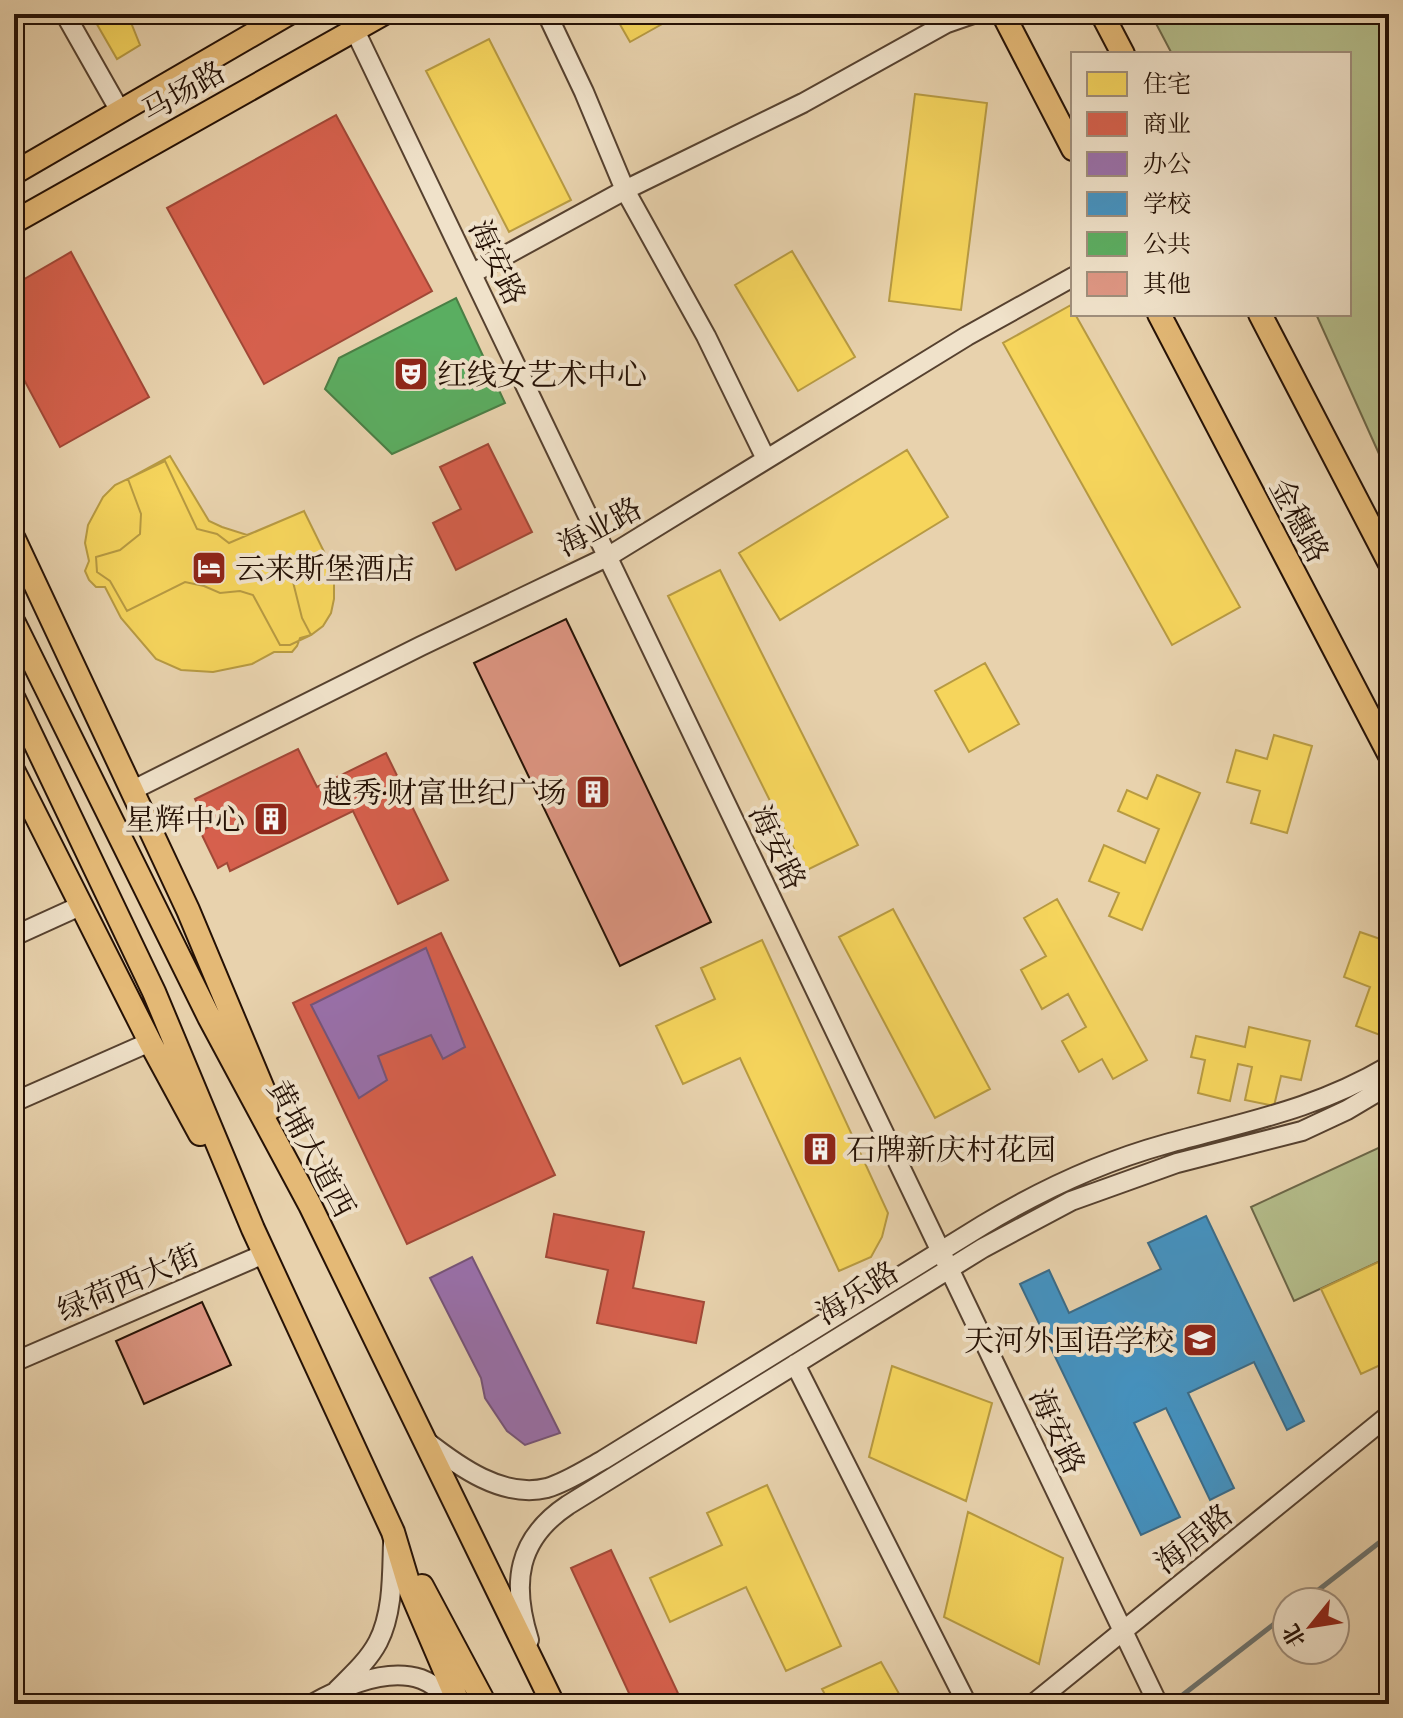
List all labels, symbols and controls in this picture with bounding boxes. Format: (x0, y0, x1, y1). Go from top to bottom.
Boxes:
street label: 马场路 (133, 49, 233, 133)
legend (1071, 52, 1351, 316)
text: 住宅 (1143, 66, 1191, 101)
text: 商业 (1143, 106, 1191, 141)
text: 办公 (1143, 146, 1191, 181)
text: 学校 (1143, 186, 1191, 221)
street label: 海安路 (458, 212, 538, 312)
text: 公共 (1143, 226, 1191, 261)
text: 其他 (1143, 266, 1191, 301)
place label: 红线女艺术中心 (437, 352, 647, 396)
theatre icon: 红线女艺术中心 (392, 355, 430, 393)
street label: 金穗路 (1259, 470, 1341, 570)
street label: 海业路 (549, 485, 649, 567)
place label: 云来斯堡酒店 (235, 546, 415, 590)
hotel icon: 云来斯堡酒店 (190, 549, 228, 587)
place label: 越秀·财富世纪广场 (322, 770, 567, 814)
building icon: 越秀·财富世纪广场 (574, 773, 612, 811)
place label: 星辉中心 (125, 797, 245, 841)
street label: 海安路 (738, 797, 818, 897)
building icon: 星辉中心 (252, 800, 290, 838)
street label: 黄埔大道西 (257, 1071, 367, 1225)
place label: 石牌新庆村花园 (846, 1127, 1056, 1171)
building icon: 石牌新庆村花园 (801, 1130, 839, 1168)
street label: 绿荷西大街 (50, 1232, 206, 1332)
street label: 海乐路 (807, 1249, 907, 1335)
place label: 天河外国语学校 (964, 1318, 1174, 1362)
school or university icon: 天河外国语学校 (1181, 1321, 1219, 1359)
street label: 海安路 (1019, 1381, 1097, 1481)
street label: 海居路 (1144, 1493, 1242, 1583)
north arrow (1271, 1586, 1351, 1666)
text: 北 (1274, 1618, 1313, 1654)

